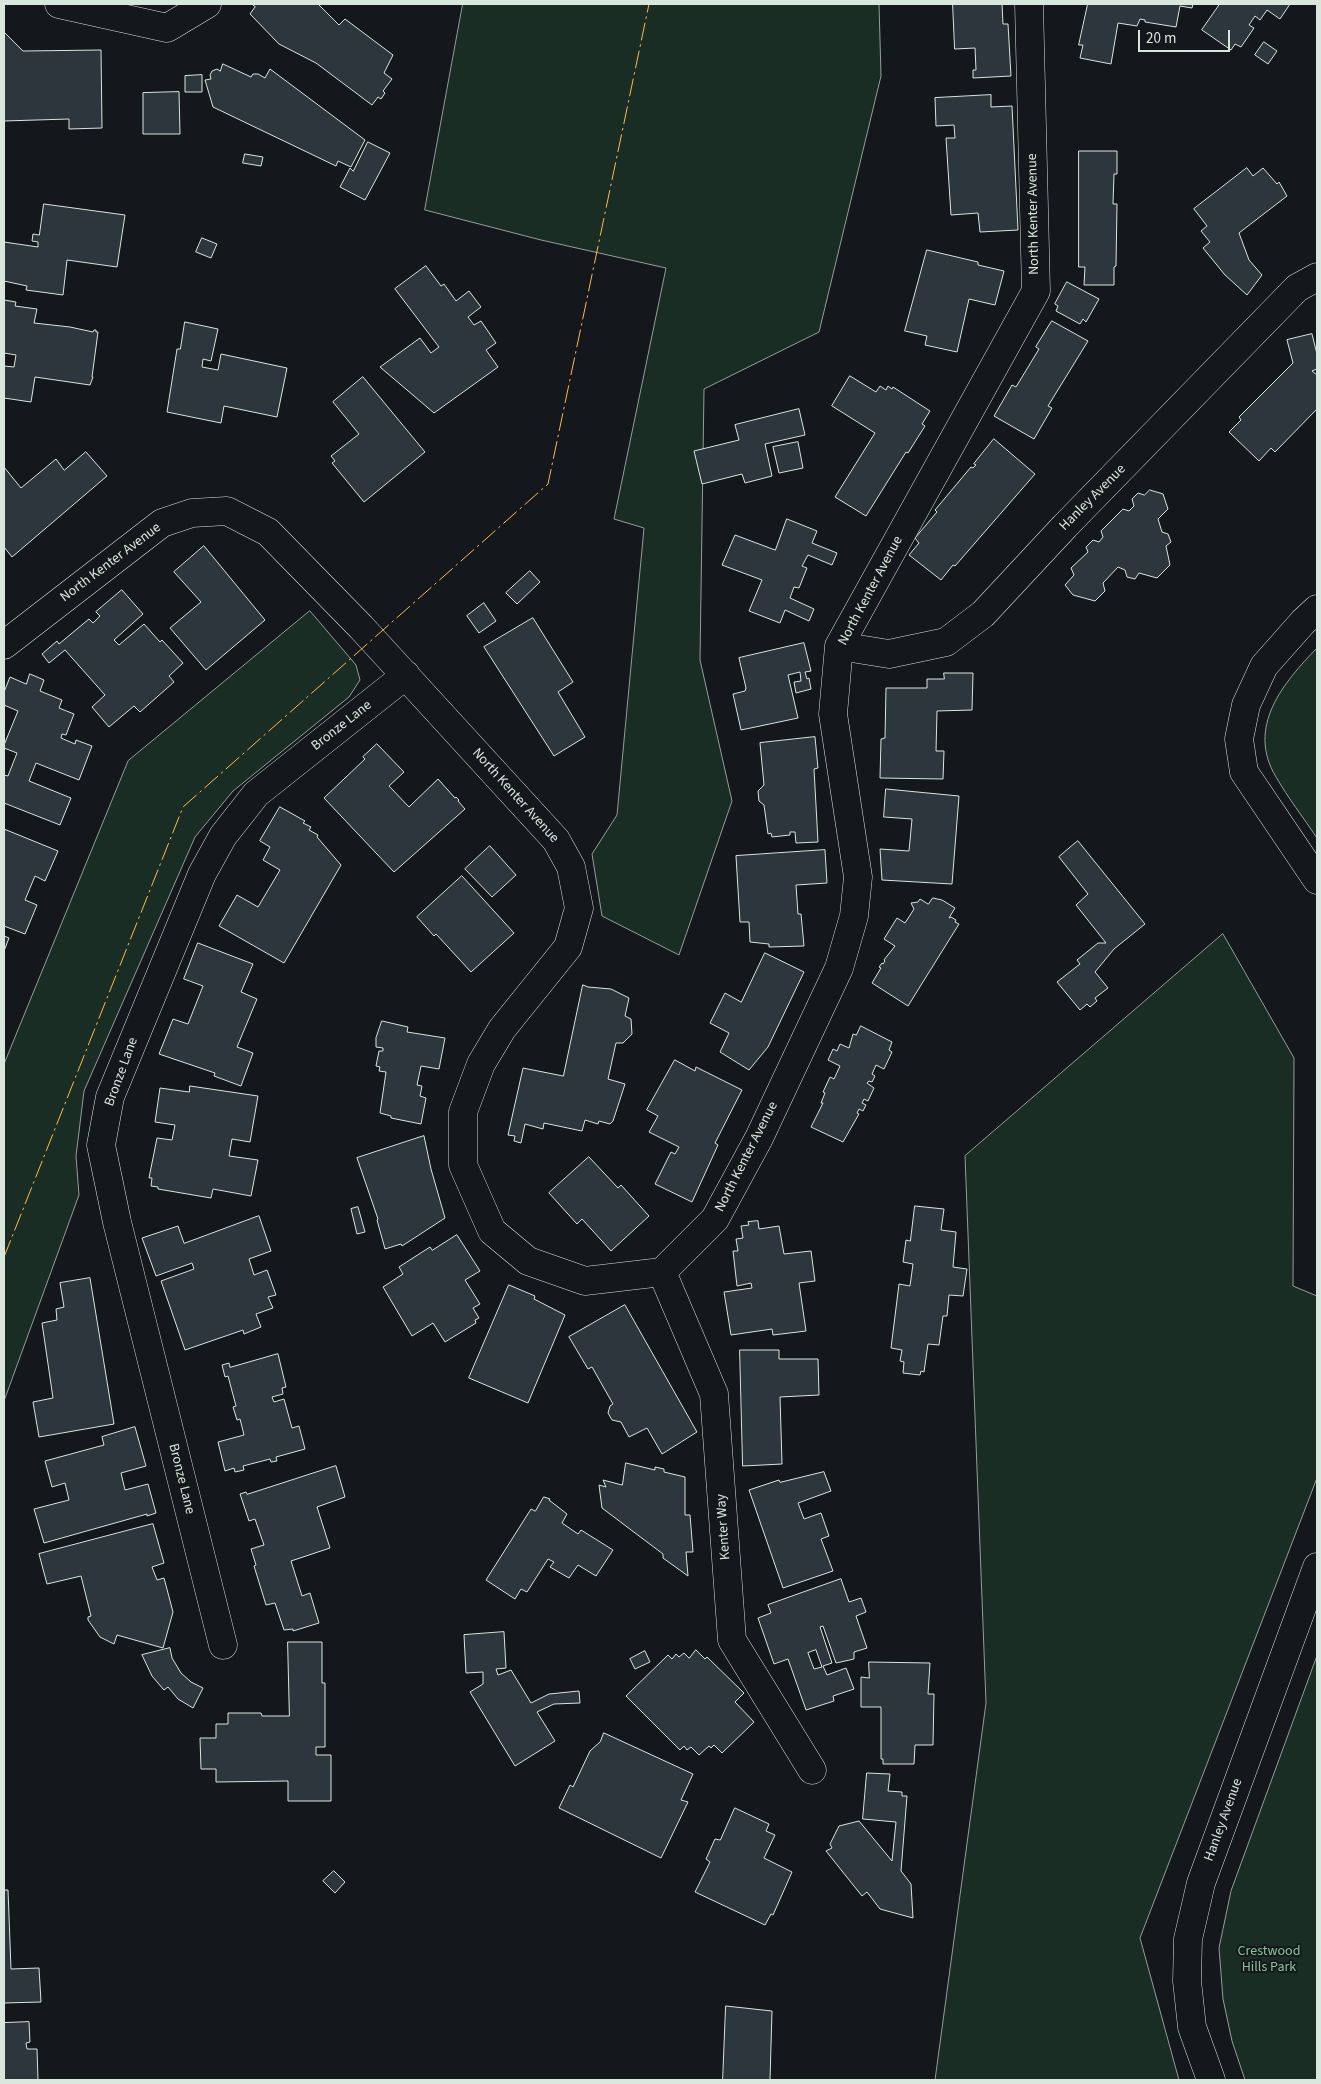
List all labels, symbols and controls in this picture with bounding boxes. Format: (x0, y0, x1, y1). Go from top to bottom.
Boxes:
scale bar (1141, 20, 1234, 52)
text: 20 m (1146, 28, 1176, 49)
street label: North Kenter Avenue (1025, 153, 1043, 275)
street label: Hanley Avenue (1056, 461, 1130, 535)
street label: North Kenter Avenue (57, 520, 165, 606)
street label: North Kenter Avenue (835, 533, 907, 649)
street label: Bronze Lane (308, 697, 376, 755)
street label: North Kenter Avenue (468, 745, 562, 847)
street label: Bronze Lane (102, 1035, 142, 1109)
street label: North Kenter Avenue (712, 1099, 782, 1215)
street label: Bronze Lane (164, 1442, 198, 1516)
street label: Kenter Way (713, 1493, 735, 1561)
street label: Hanley Avenue (1201, 1776, 1247, 1864)
park label: Crestwood Hills Park (1238, 1944, 1300, 1976)

